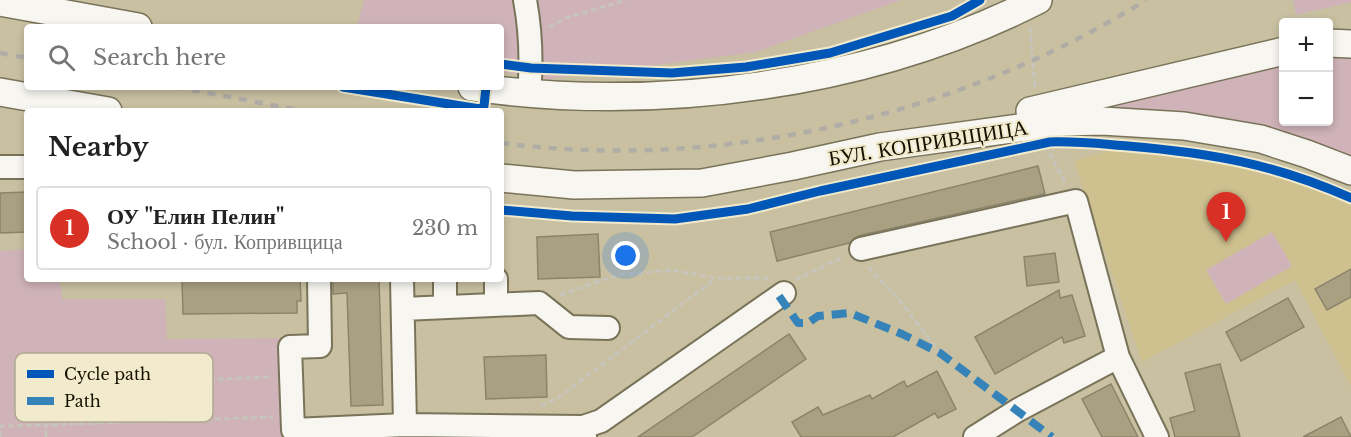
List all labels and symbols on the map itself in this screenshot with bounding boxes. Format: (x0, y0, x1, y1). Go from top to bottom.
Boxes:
street label: БУЛ. КОПРИВЩИЦА (827, 114, 1030, 172)
pin: 1 (1206, 192, 1246, 242)
your location (611, 241, 640, 270)
legend (15, 353, 213, 422)
text: Cycle path (64, 364, 151, 384)
text: Path (64, 391, 101, 411)

